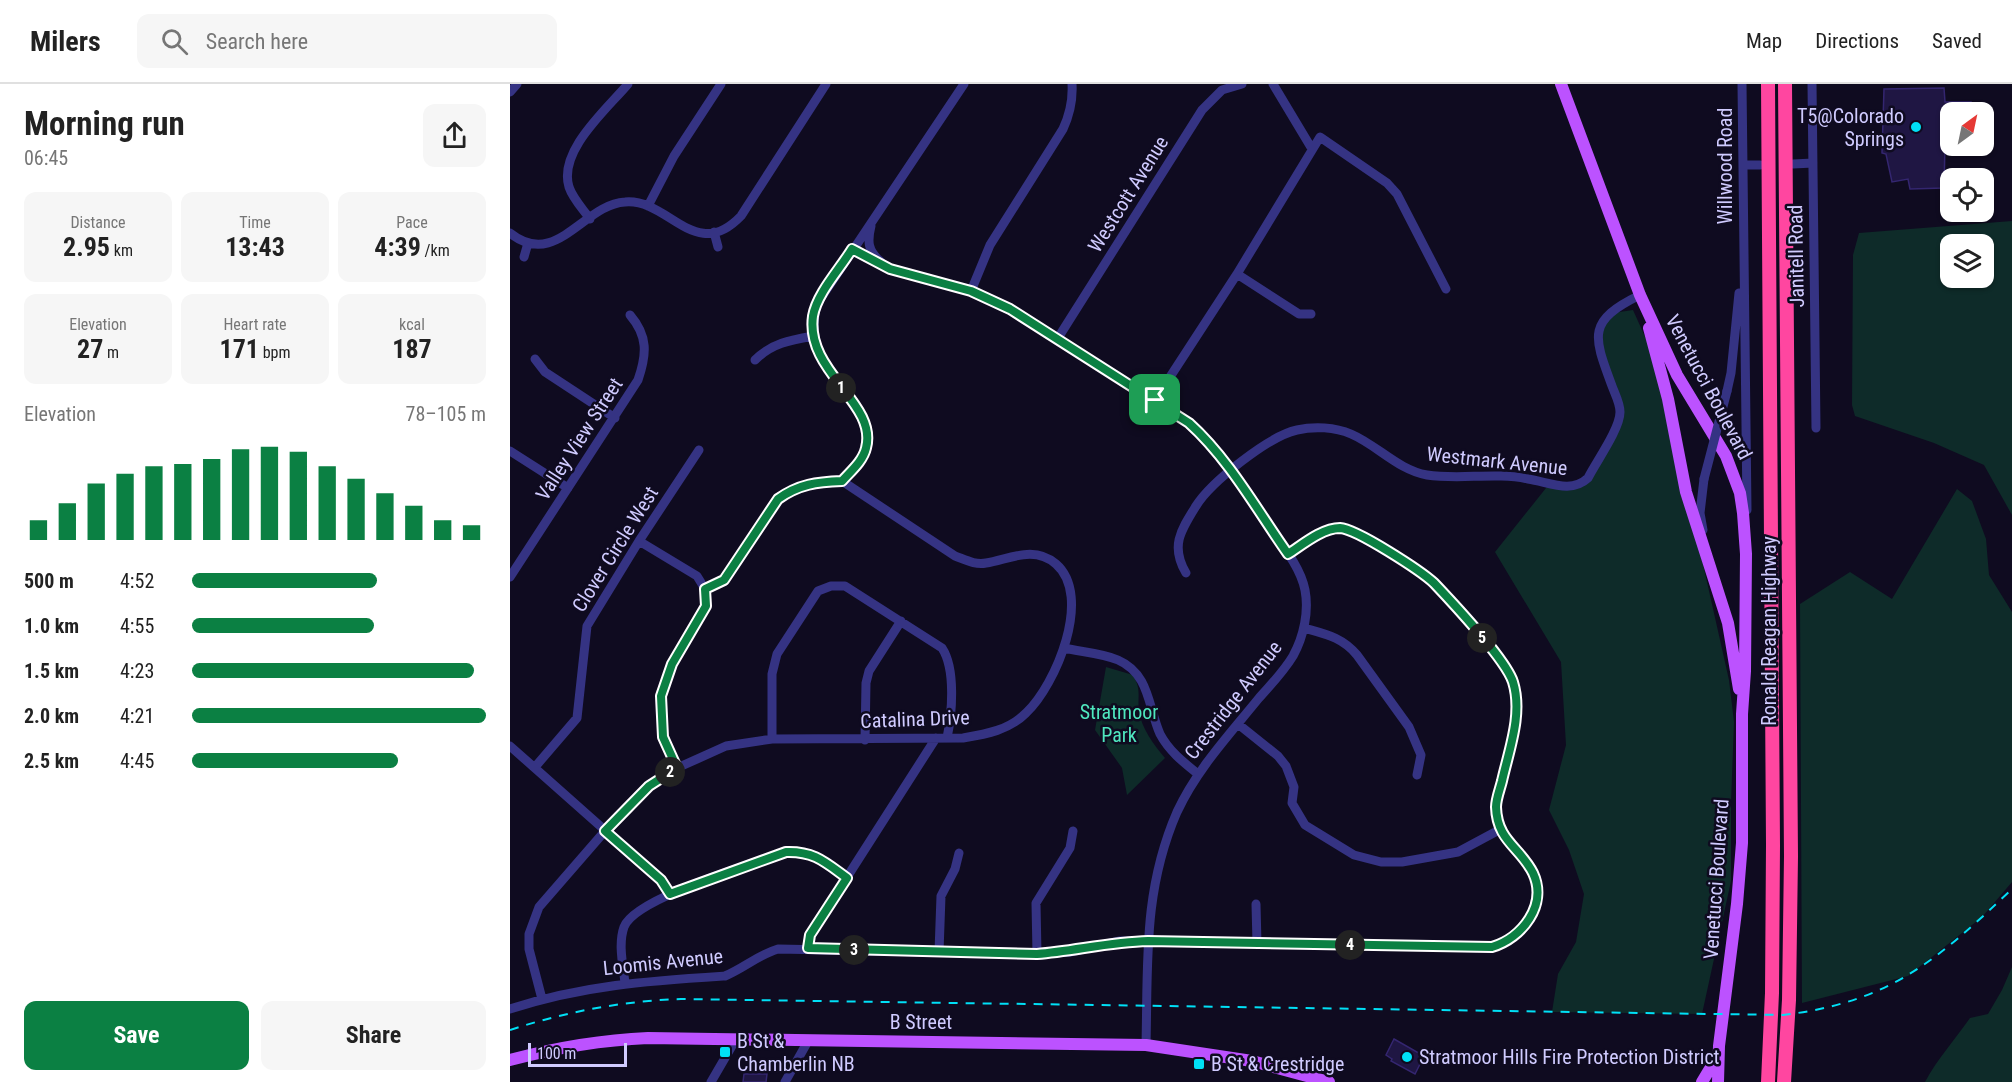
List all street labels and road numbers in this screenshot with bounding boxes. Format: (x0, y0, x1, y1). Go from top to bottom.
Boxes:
street label: Willwood Road (1713, 108, 1737, 224)
street label: Westcott Avenue (1083, 131, 1173, 257)
street label: Janitell Road (1783, 204, 1809, 308)
street label: Venetucci Boulevard (1661, 310, 1757, 464)
street label: Valley View Street (530, 373, 628, 505)
street label: Westmark Avenue (1425, 442, 1569, 480)
street label: Clover Circle West (567, 482, 663, 616)
street label: Ronald Reagan Highway (1757, 536, 1781, 726)
street label: Crestridge Avenue (1179, 636, 1287, 764)
street label: Catalina Drive (860, 705, 970, 733)
street label: Venetucci Boulevard (1698, 798, 1734, 960)
street label: Loomis Avenue (602, 944, 724, 980)
street label: B Street (890, 1010, 952, 1034)

